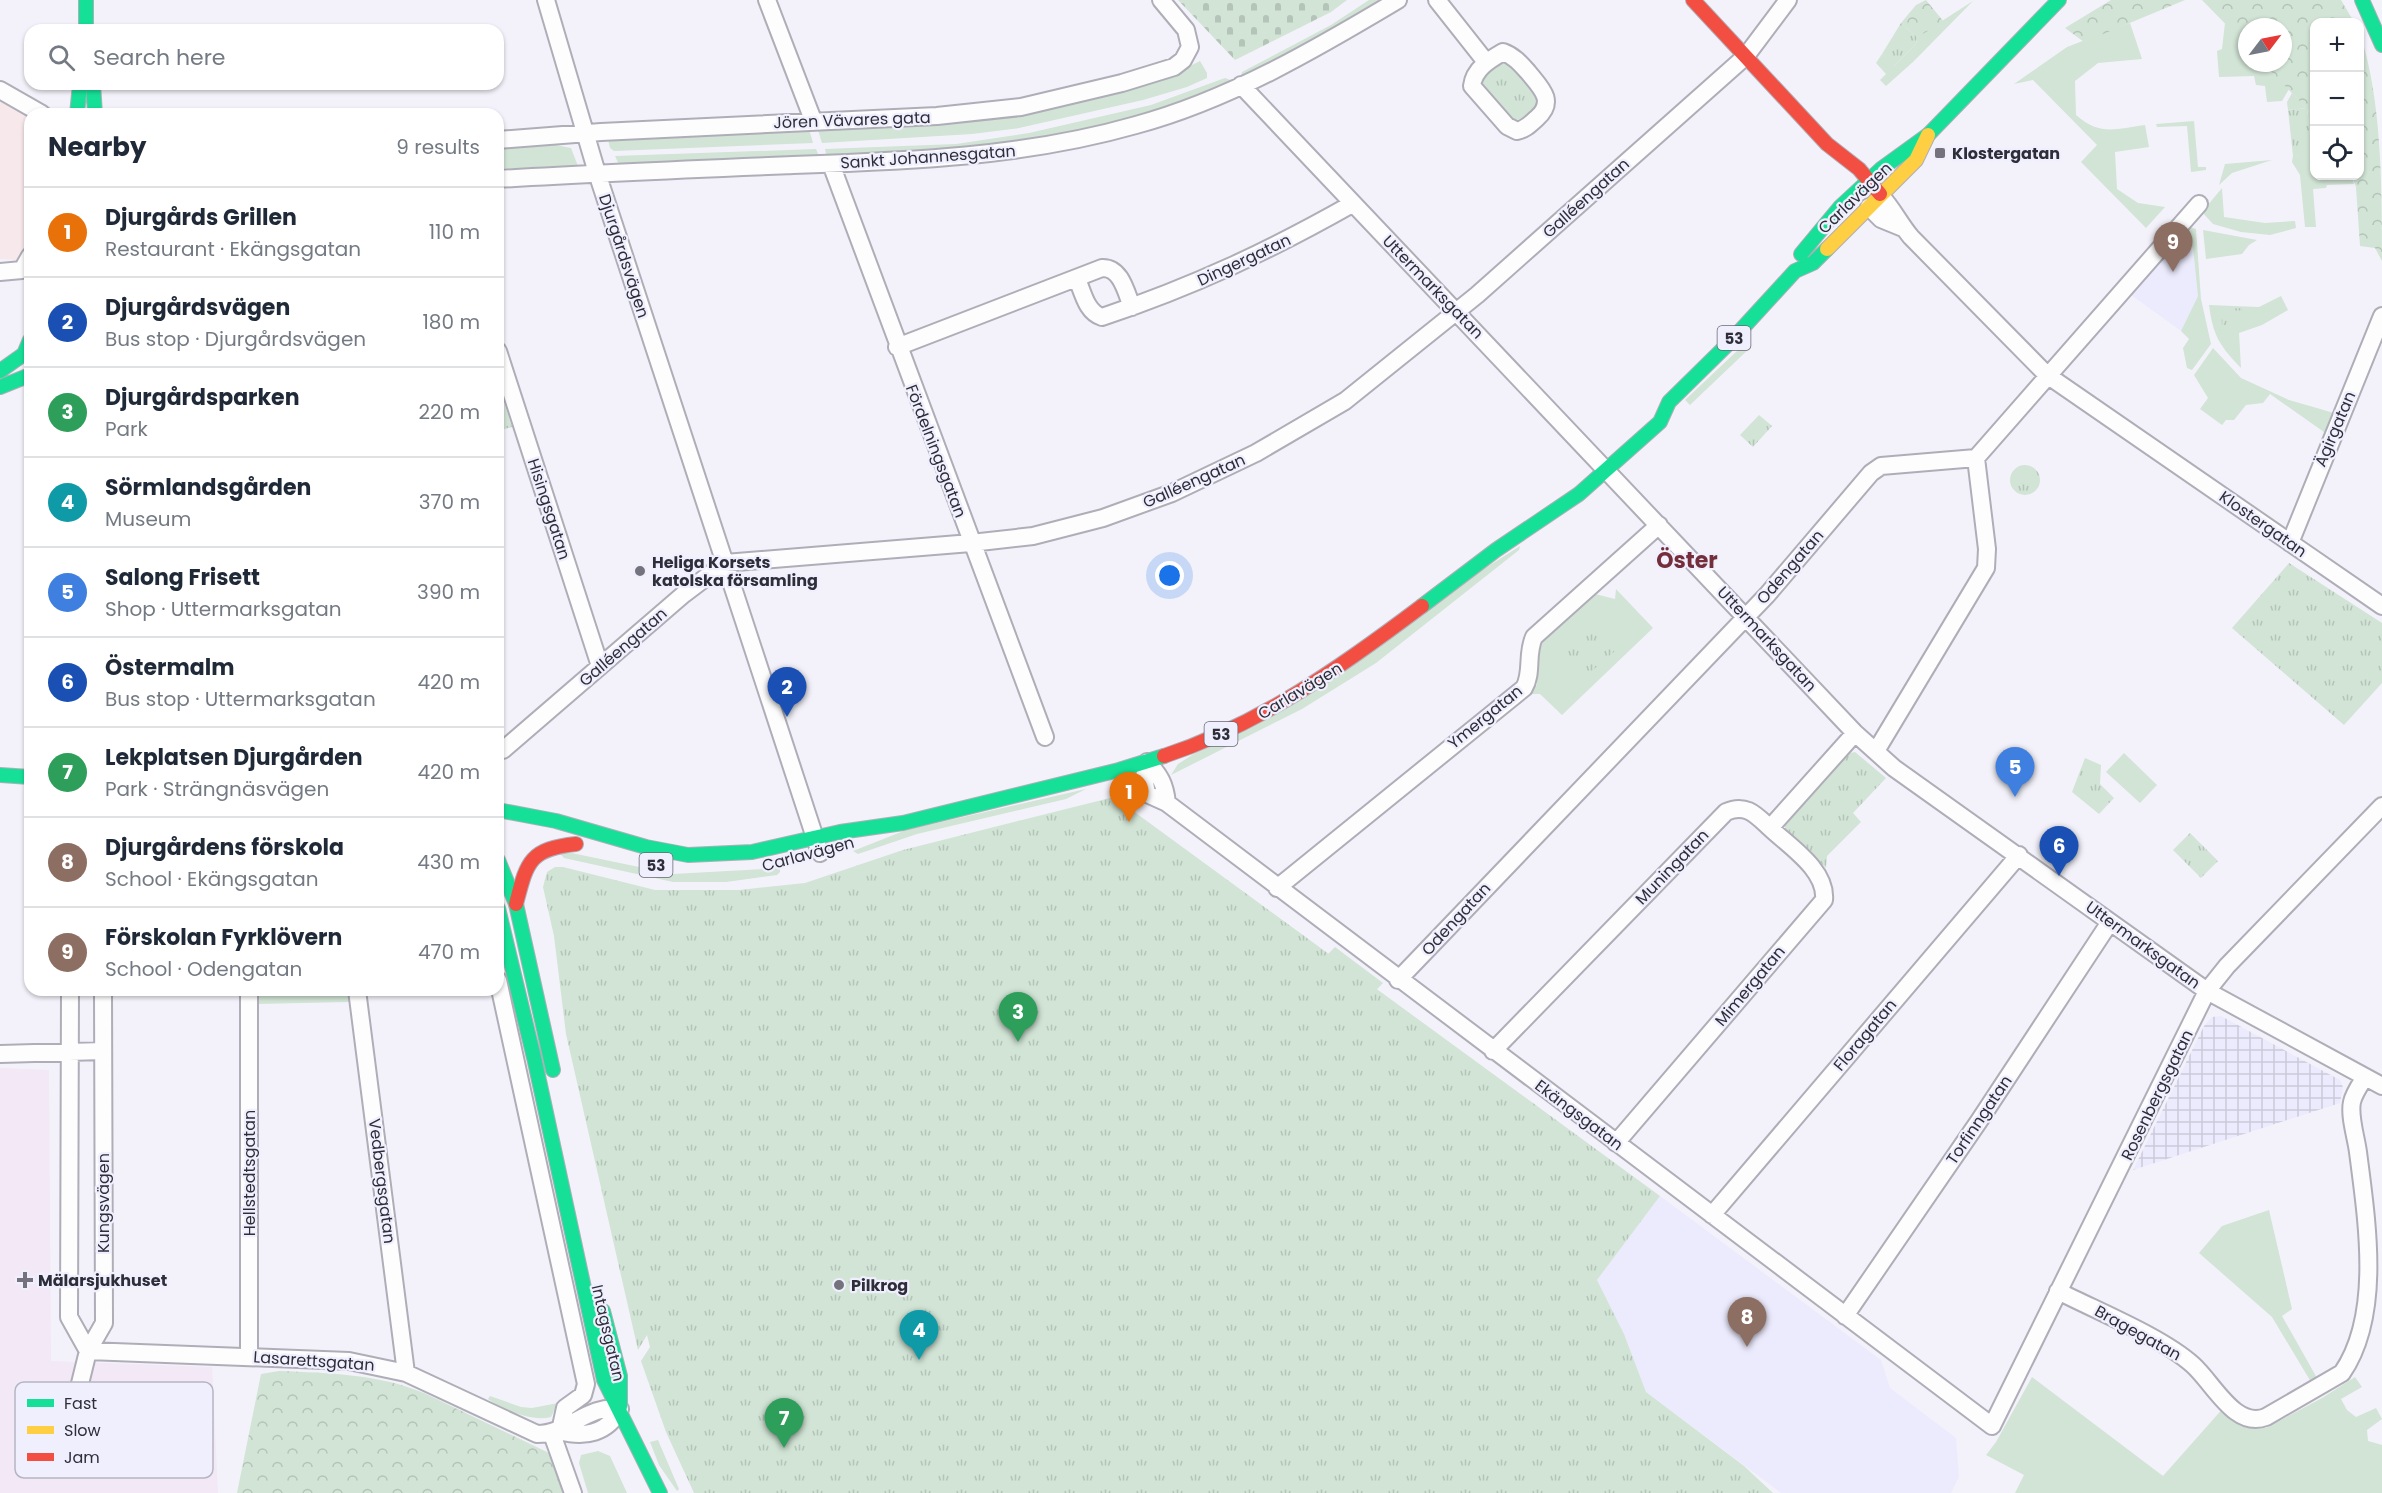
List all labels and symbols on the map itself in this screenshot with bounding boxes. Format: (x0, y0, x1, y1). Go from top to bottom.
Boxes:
north arrow (2238, 18, 2292, 72)
street label: Jören Vävares gata (773, 106, 931, 134)
street label: Sankt Johannesgatan (839, 139, 1017, 175)
place label: Klostergatan (1952, 142, 2060, 165)
marker: Klostergatan (1933, 146, 1947, 160)
street label: Galléengatan (1538, 153, 1634, 243)
street label: Carlavägen (1813, 157, 1897, 239)
street label: Djurgårdsvägen (593, 191, 655, 321)
pin: 9 (2154, 222, 2192, 272)
street label: Dingergatan (1193, 228, 1295, 292)
street label: Uttermarksgatan (1377, 230, 1489, 344)
road number: 53 (1718, 326, 1750, 350)
street label: Fördelningsgatan (900, 381, 972, 521)
street label: Ägirgatan (2309, 388, 2361, 470)
street label: Galléengatan (1139, 448, 1249, 514)
street label: Hisingsgatan (522, 455, 576, 563)
street label: Klostergatan (2214, 485, 2312, 563)
street label: Odengatan (1751, 525, 1829, 609)
district label: Öster (1656, 545, 1718, 576)
place label: Heliga Korsets katolska församling (652, 551, 818, 592)
your location (1155, 561, 1184, 590)
marker: Heliga Korsets katolska församling (633, 564, 647, 578)
street label: Uttermarksgatan (1712, 581, 1822, 697)
street label: Galléengatan (574, 602, 672, 692)
street label: Carlavägen (1254, 657, 1346, 725)
pin: 2 (768, 668, 806, 717)
street label: Ymergatan (1443, 680, 1527, 754)
road number: 53 (1204, 722, 1238, 746)
pin: 5 (1996, 748, 2034, 797)
pin: 1 (1110, 772, 1148, 822)
street label: Muningatan (1630, 824, 1714, 910)
pin: 6 (2040, 826, 2078, 876)
street label: Carlavägen (759, 831, 857, 877)
road number: 53 (640, 853, 672, 877)
street label: Odengatan (1416, 877, 1496, 961)
street label: Uttermarksgatan (2081, 896, 2205, 994)
street label: Mimergatan (1710, 941, 1790, 1031)
pin: 3 (998, 992, 1038, 1042)
street label: Floragatan (1828, 994, 1902, 1076)
street label: Rosenbergsgatan (2115, 1026, 2199, 1164)
street label: Torfinngatan (1941, 1071, 2017, 1169)
street label: Ekängsgatan (1530, 1074, 1628, 1156)
street label: Hellstedtsgatan (238, 1110, 261, 1236)
street label: Vedbergsgatan (363, 1117, 401, 1245)
street label: Kungsvägen (92, 1153, 115, 1253)
place label: Mälarsjukhuset (38, 1269, 167, 1292)
marker: Mälarsjukhuset (16, 1271, 34, 1289)
place label: Pilkrog (851, 1274, 908, 1297)
marker: Pilkrog (832, 1278, 846, 1292)
street label: Intagsgatan (586, 1282, 630, 1384)
pin: 8 (1728, 1298, 1766, 1347)
street label: Bragegatan (2091, 1300, 2185, 1366)
pin: 4 (900, 1310, 938, 1360)
street label: Lasarettsgatan (253, 1345, 375, 1377)
legend (15, 1382, 213, 1478)
text: Fast (64, 1392, 97, 1415)
pin: 7 (764, 1398, 804, 1448)
text: Slow (64, 1419, 101, 1442)
text: Jam (64, 1446, 100, 1469)

